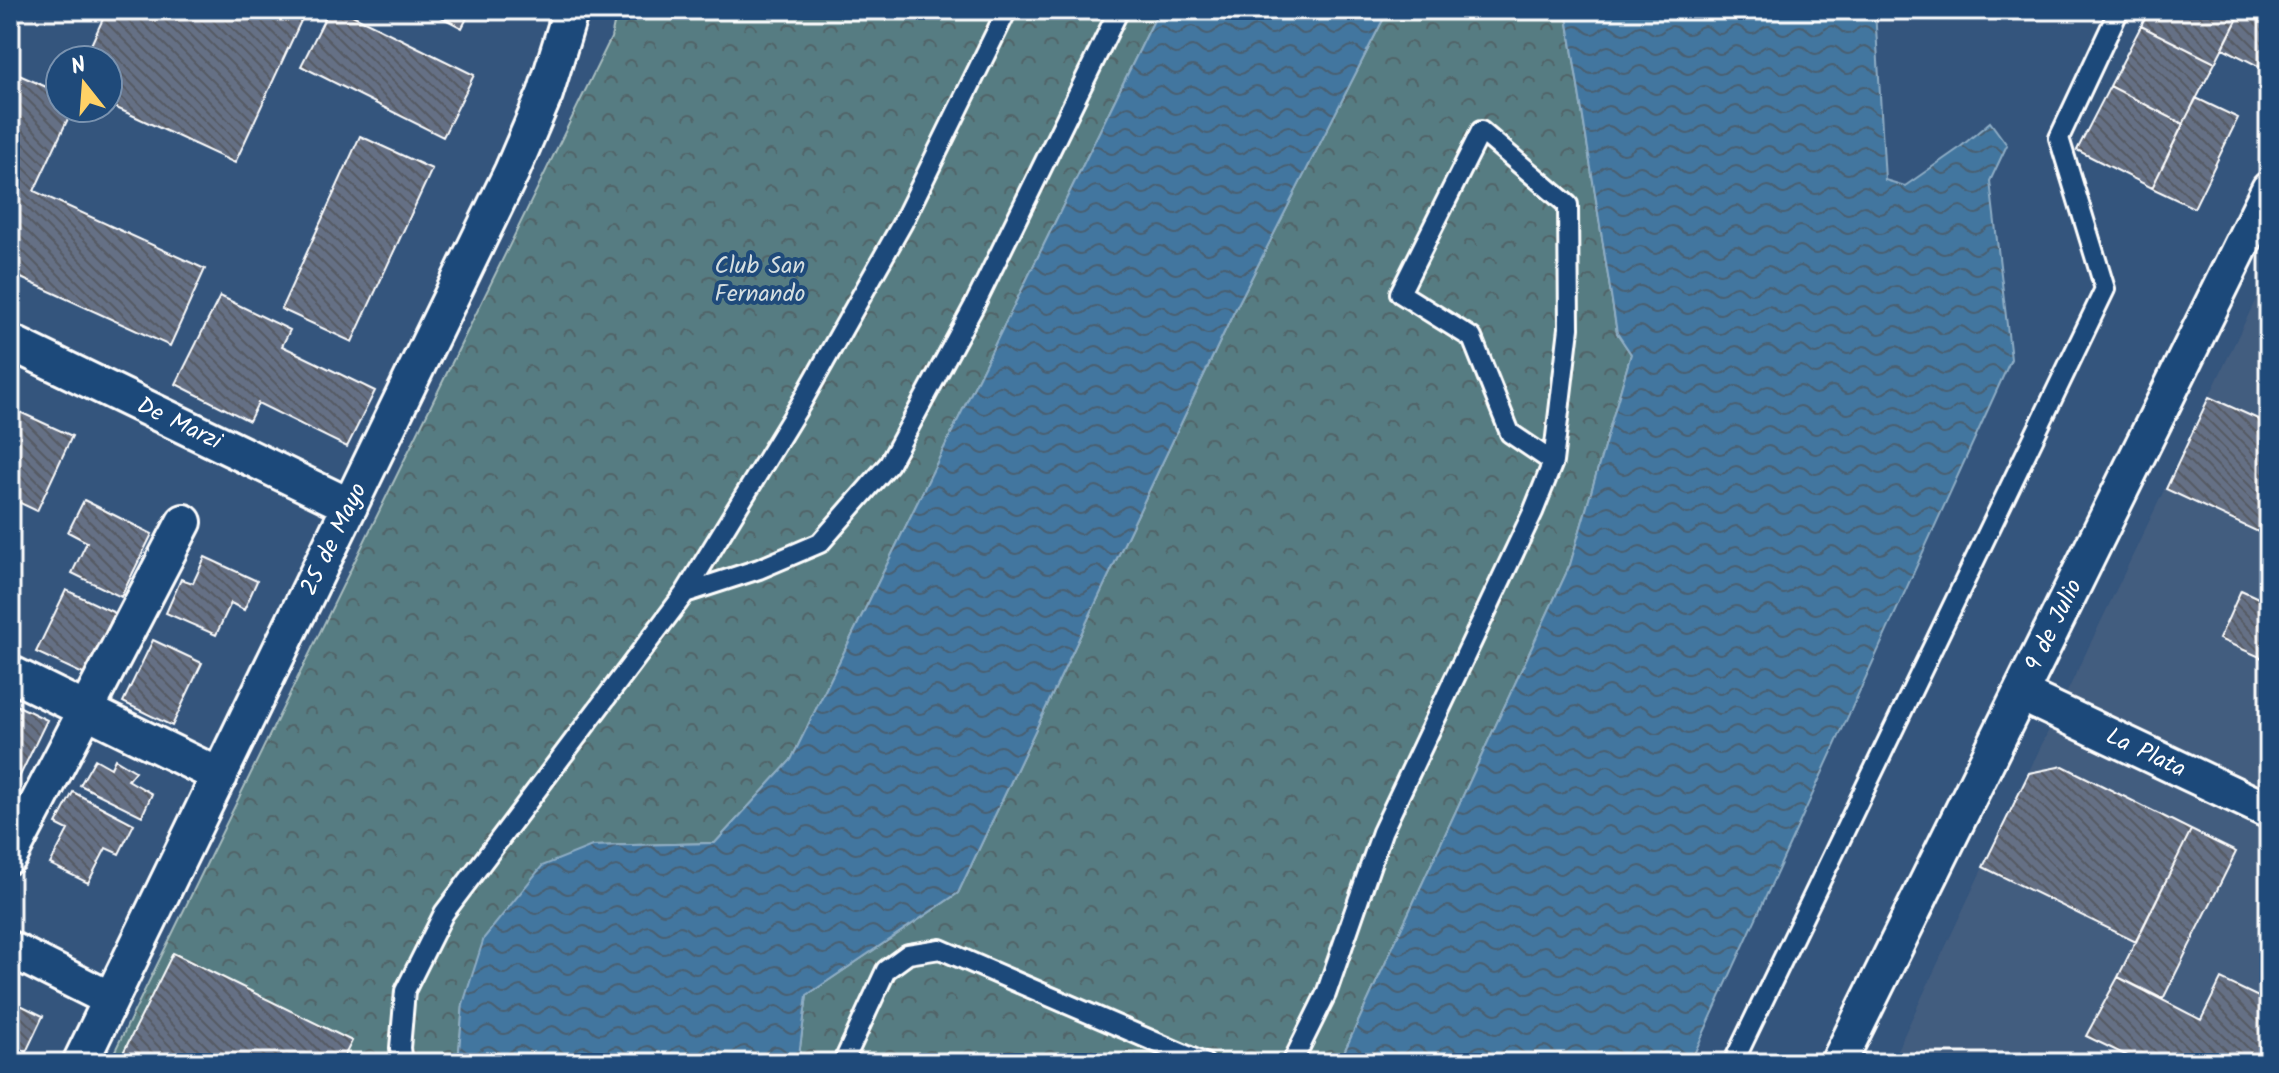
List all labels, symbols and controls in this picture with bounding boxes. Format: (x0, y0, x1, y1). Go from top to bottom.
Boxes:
north arrow (44, 44, 124, 124)
text: N (67, 48, 91, 86)
park label: Club San Fernando (715, 247, 806, 314)
street label: De Marzi (130, 386, 230, 461)
street label: 25 de Mayo (290, 476, 378, 602)
street label: 9 de Julio (2014, 572, 2093, 678)
street label: La Plata (2099, 717, 2192, 789)

